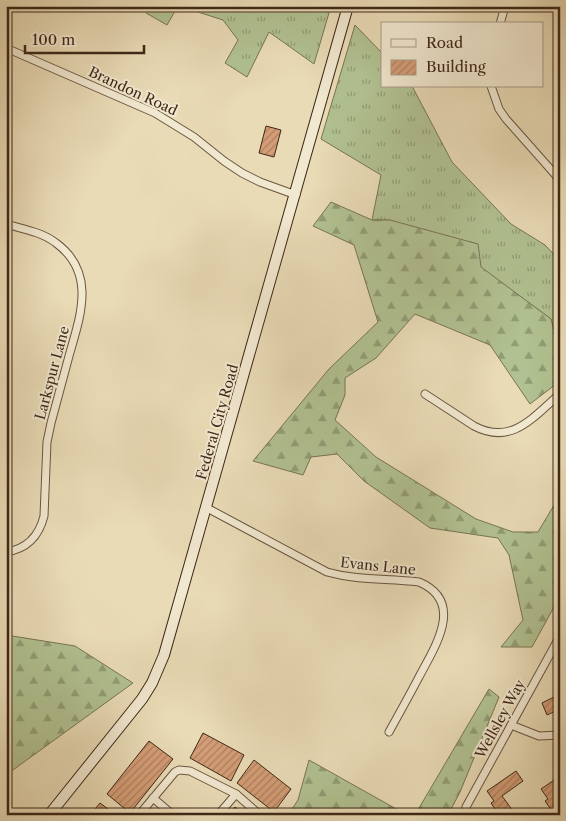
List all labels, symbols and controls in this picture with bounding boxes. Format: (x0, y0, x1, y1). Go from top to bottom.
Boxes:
scale bar (25, 22, 144, 54)
legend (381, 22, 544, 88)
text: 100 m (32, 30, 75, 49)
text: Road (426, 33, 463, 52)
text: Building (426, 57, 486, 76)
street label: Brandon Road (86, 63, 181, 120)
street label: Larkspur Lane (31, 324, 73, 422)
street label: Federal City Road (192, 362, 242, 482)
street label: Evans Lane (339, 553, 417, 579)
street label: Wellsley Way (470, 676, 529, 763)

